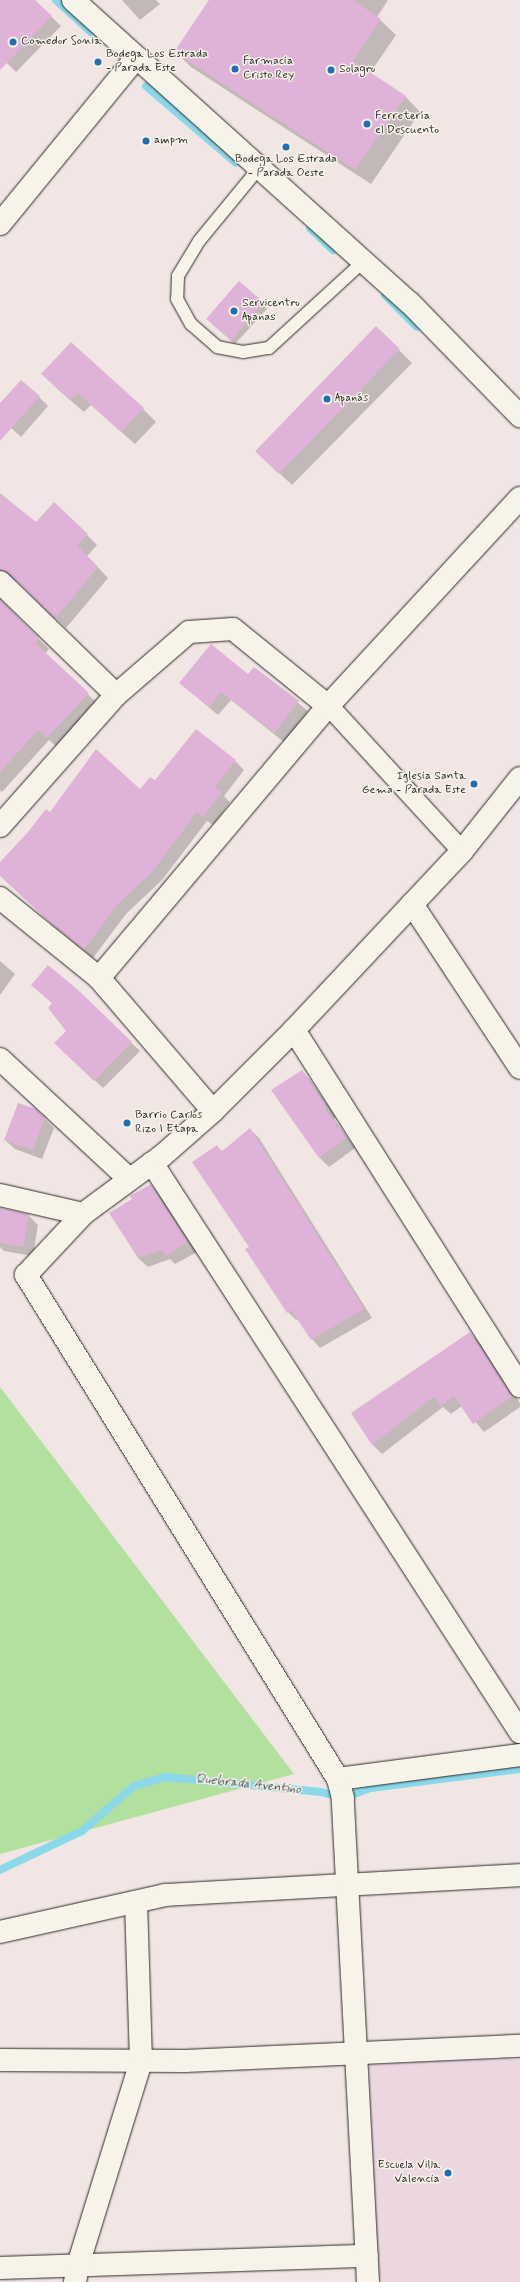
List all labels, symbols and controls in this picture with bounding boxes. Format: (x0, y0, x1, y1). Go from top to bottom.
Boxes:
place label: Comedor Sonia (21, 35, 99, 49)
marker: Comedor Sonia (8, 37, 18, 47)
place label: Bodega Los Estrada - Parada Este (106, 48, 206, 76)
place label: Farmacia Cristo Rey (243, 55, 295, 83)
marker: Bodega Los Estrada - Parada Este (93, 57, 103, 67)
place label: Solagro (339, 63, 375, 77)
marker: Farmacia Cristo Rey (230, 64, 240, 74)
marker: Solagro (326, 65, 336, 75)
place label: Ferretería el Descuento (375, 110, 436, 138)
marker: Ferretería el Descuento (362, 119, 372, 129)
place label: ampm (154, 134, 188, 148)
marker: ampm (141, 136, 151, 146)
marker: Bodega Los Estrada - Parada Oeste (281, 142, 291, 152)
place label: Bodega Los Estrada - Parada Oeste (236, 153, 336, 181)
place label: Servicentro Apanas (242, 297, 300, 325)
marker: Servicentro Apanas (229, 306, 239, 316)
place label: Apanás (335, 392, 368, 406)
marker: Apanás (322, 394, 332, 404)
place label: Iglesia Santa Gema - Parada Este (362, 770, 466, 798)
marker: Iglesia Santa Gema - Parada Este (469, 779, 479, 789)
place label: Barrio Carlos Rizo I Etapa (135, 1109, 202, 1137)
marker: Barrio Carlos Rizo I Etapa (122, 1118, 132, 1128)
water label: Quebrada Aventino (195, 1772, 301, 1798)
place label: Escuela Villa Valencia (379, 2159, 440, 2187)
marker: Escuela Villa Valencia (443, 2168, 453, 2178)

